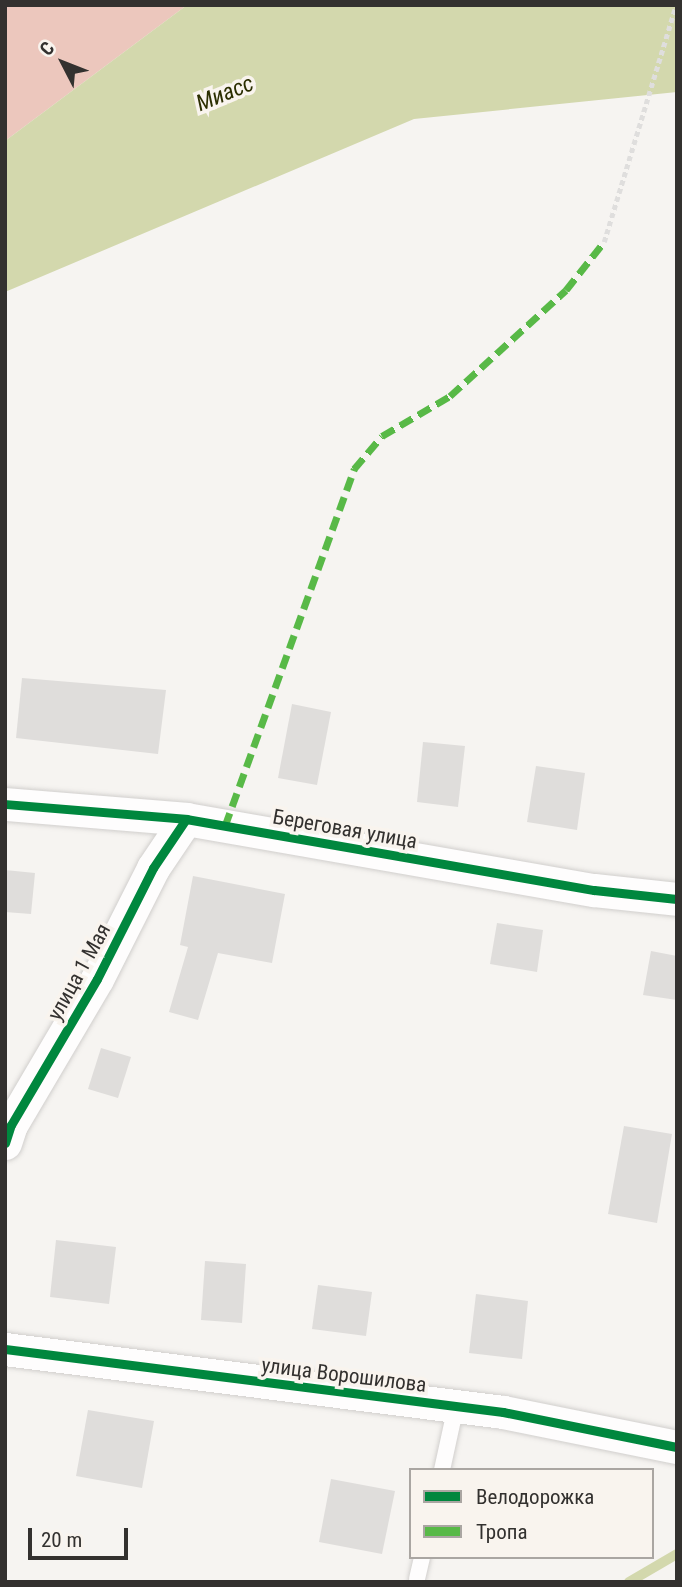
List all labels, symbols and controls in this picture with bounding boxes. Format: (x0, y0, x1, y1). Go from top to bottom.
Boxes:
north arrow (28, 28, 98, 98)
text: С (35, 37, 59, 60)
water label: Миасс (192, 70, 258, 118)
street label: Береговая улица (271, 804, 419, 854)
street label: улица 1 Мая (42, 919, 116, 1025)
street label: улица Ворошилова (260, 1352, 428, 1398)
legend (409, 1468, 654, 1559)
text: Велодорожка (476, 1485, 594, 1509)
scale bar (32, 1514, 131, 1558)
text: Тропа (476, 1520, 527, 1544)
text: 20 m (41, 1528, 82, 1552)

